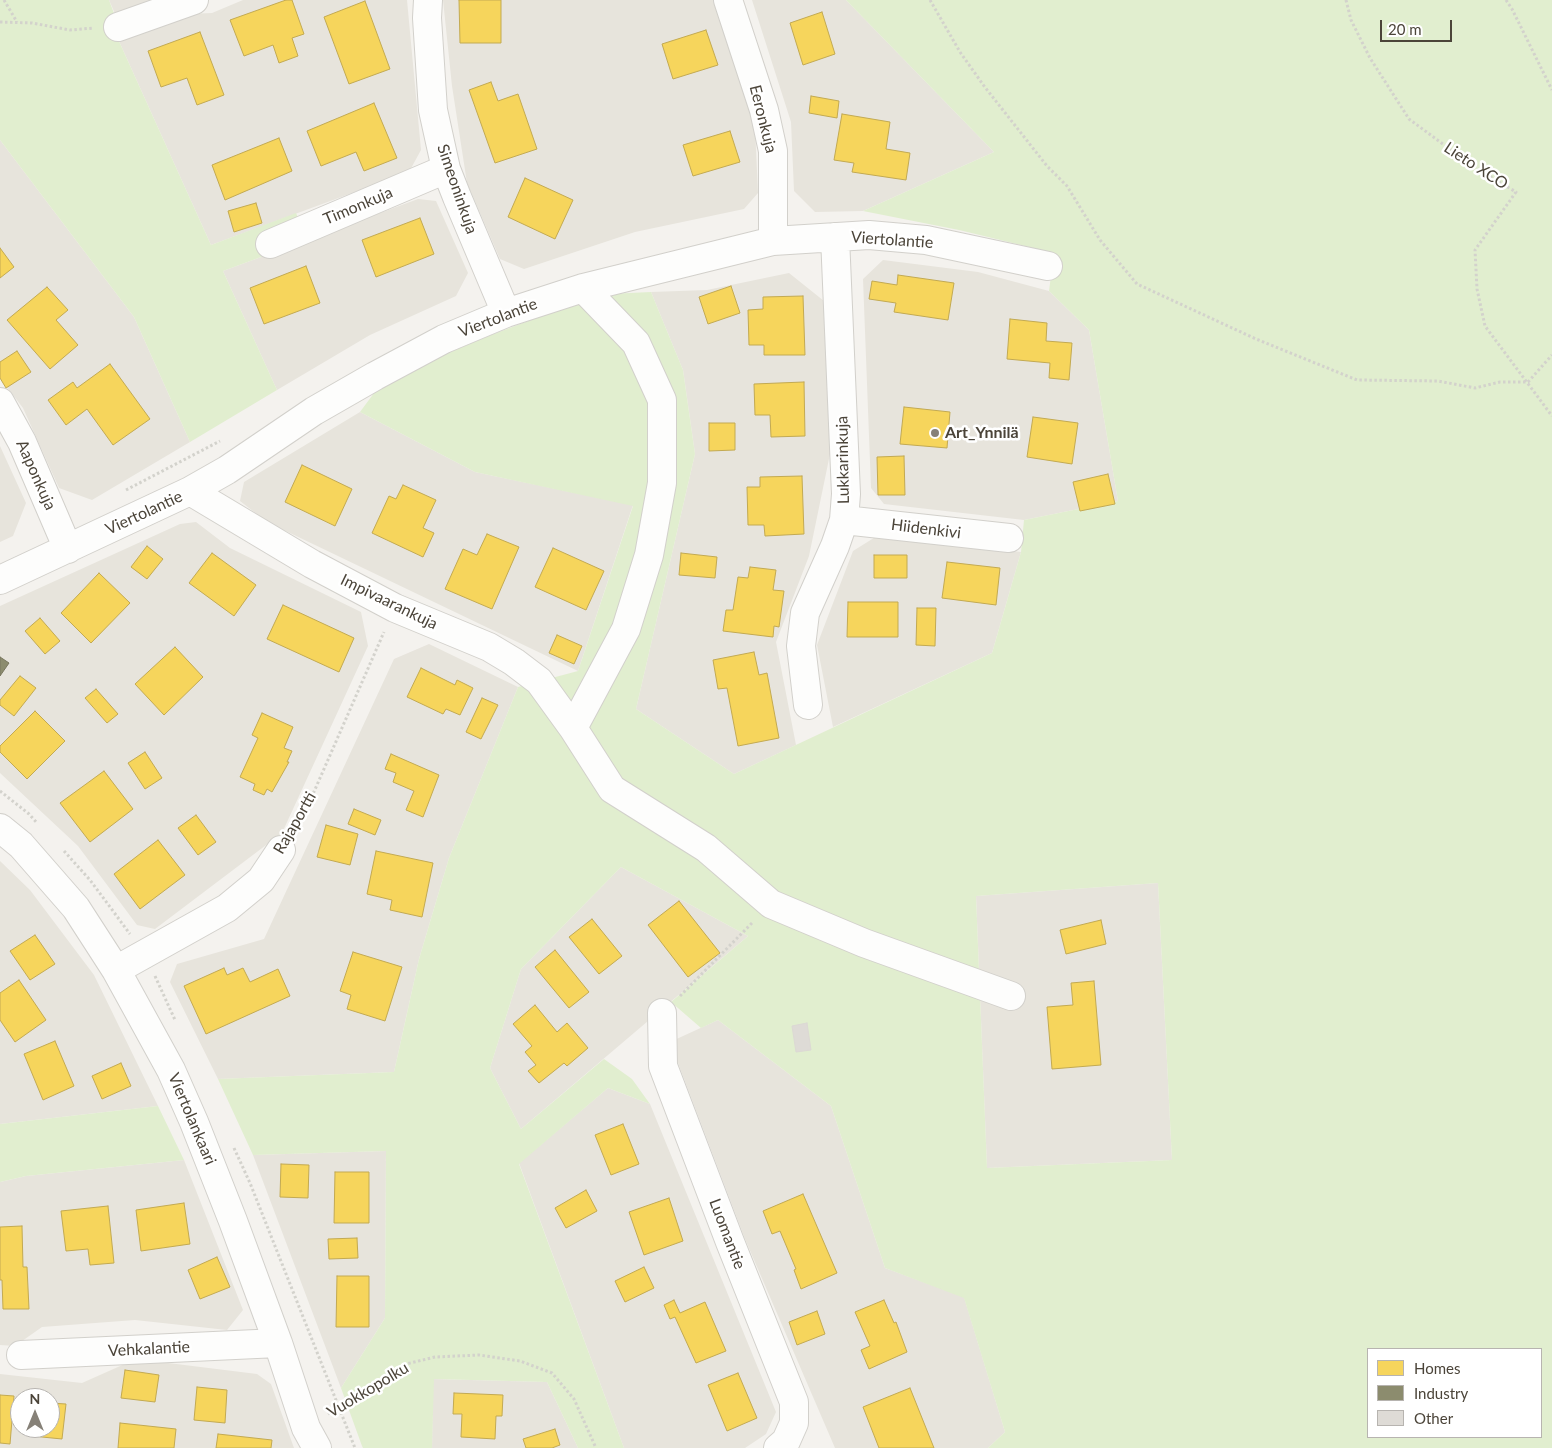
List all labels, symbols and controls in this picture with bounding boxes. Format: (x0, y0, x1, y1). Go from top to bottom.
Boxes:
scale bar (1382, 10, 1454, 42)
text: 20 m (1388, 20, 1422, 38)
street label: Eeronkuja (745, 83, 781, 155)
street label: Lieto XCO (1440, 138, 1512, 194)
street label: Simeoninkuja (433, 142, 481, 236)
street label: Timonkuja (321, 183, 395, 229)
street label: Viertolantie (850, 228, 934, 252)
street label: Viertolantie (456, 294, 540, 342)
street label: Lukkarinkuja (833, 416, 853, 504)
place label: Art_Ynnilä (945, 423, 1019, 443)
marker: Art_Ynnilä (929, 427, 941, 439)
street label: Aaponkuja (12, 437, 60, 513)
street label: Viertolantie (103, 487, 185, 539)
street label: Hiidenkivi (890, 515, 962, 543)
street label: Impivaarankuja (337, 570, 441, 634)
street label: Rajaportti (270, 789, 320, 857)
street label: Viertolankaari (164, 1070, 220, 1168)
street label: Luomantie (705, 1196, 749, 1272)
street label: Vehkalantie (108, 1337, 190, 1361)
legend (1367, 1348, 1542, 1438)
street label: Vuokkopolku (324, 1358, 412, 1422)
text: Homes (1414, 1359, 1460, 1377)
text: Industry (1414, 1384, 1468, 1402)
north arrow (10, 1388, 60, 1438)
text: N (30, 1390, 40, 1407)
text: Other (1414, 1409, 1453, 1427)

